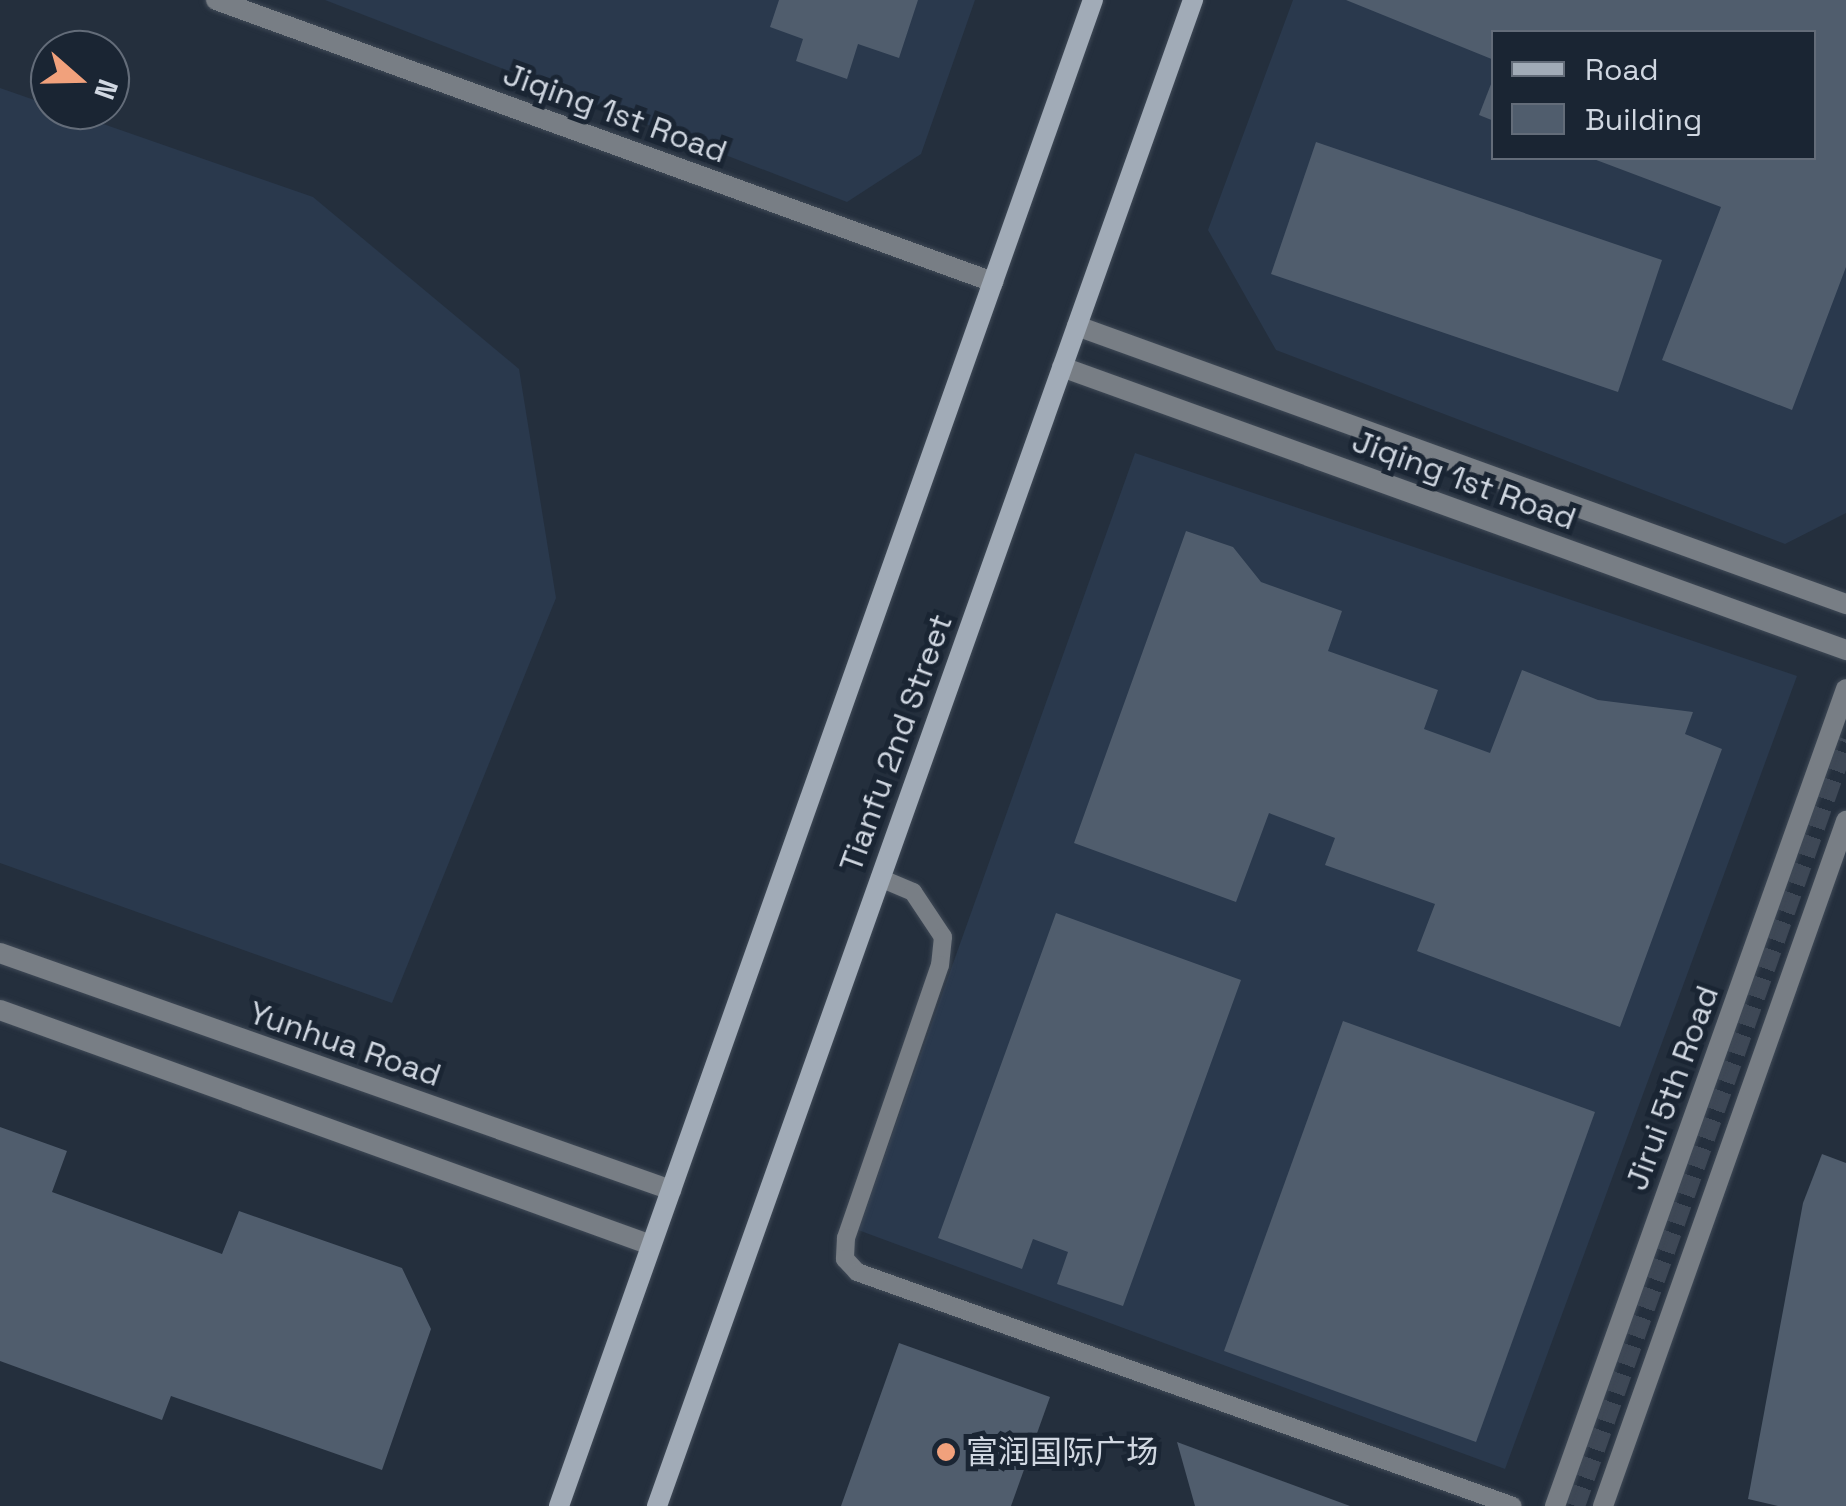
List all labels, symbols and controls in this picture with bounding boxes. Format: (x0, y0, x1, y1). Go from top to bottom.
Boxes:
north arrow (30, 30, 130, 130)
legend (1491, 30, 1816, 160)
text: Road (1585, 50, 1659, 89)
street label: Jiqing 1st Road (498, 55, 732, 171)
text: N (86, 75, 126, 105)
text: Building (1585, 100, 1702, 139)
street label: Jiqing 1st Road (1347, 422, 1581, 538)
street label: Tianfu 2nd Street (832, 609, 960, 877)
street label: Jirui 5th Road (1617, 980, 1727, 1196)
street label: Yunhua Road (244, 993, 446, 1095)
place label: 富润国际广场 (966, 1433, 1158, 1471)
marker: 富润国际广场 (935, 1441, 957, 1463)

